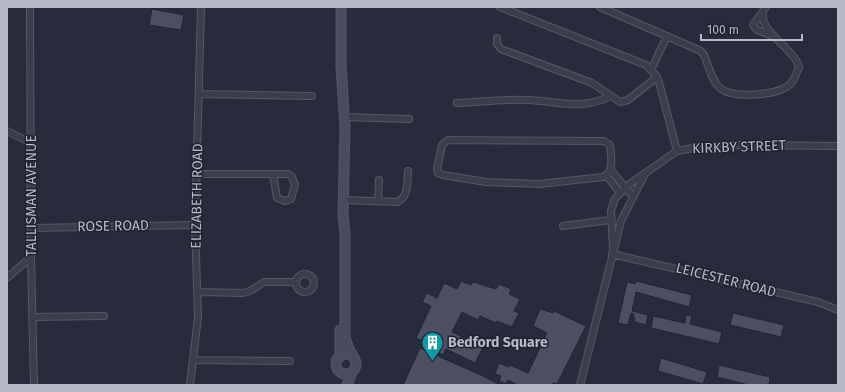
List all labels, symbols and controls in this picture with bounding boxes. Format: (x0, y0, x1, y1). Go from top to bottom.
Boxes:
scale bar (701, 16, 802, 42)
text: 100 m (707, 23, 739, 37)
street label: TALLISMAN AVENUE (23, 135, 40, 257)
street label: KIRKBY STREET (692, 137, 787, 157)
street label: ELIZABETH ROAD (188, 143, 206, 249)
street label: ROSE ROAD (77, 217, 149, 235)
street label: LEICESTER ROAD (674, 259, 778, 301)
building icon: Bedford Square (420, 329, 446, 362)
place label: Bedford Square (448, 334, 548, 351)

